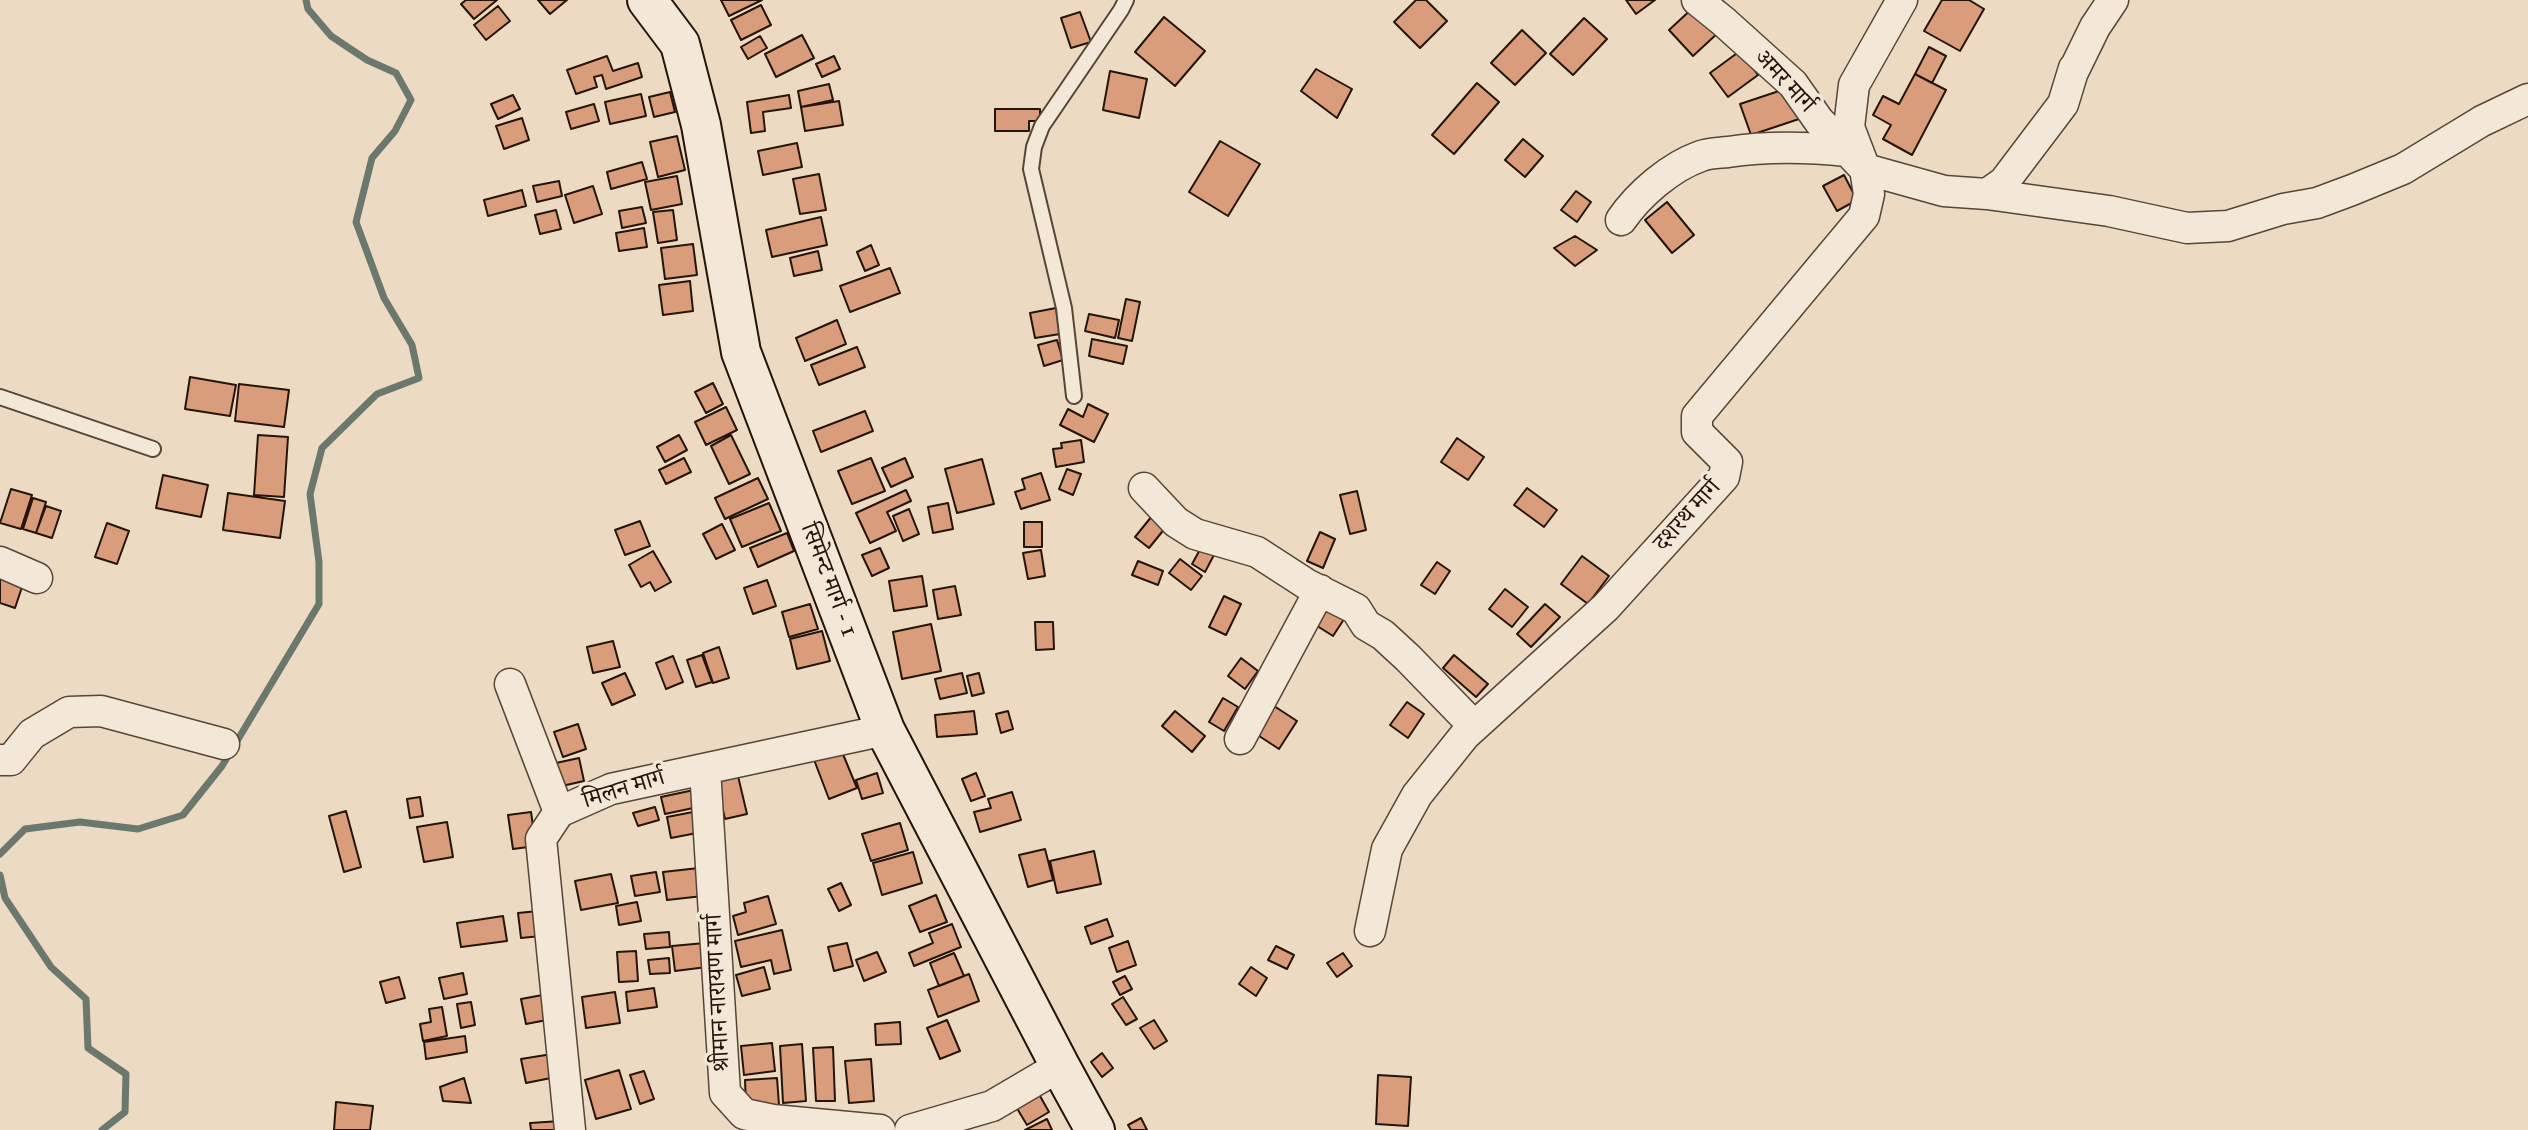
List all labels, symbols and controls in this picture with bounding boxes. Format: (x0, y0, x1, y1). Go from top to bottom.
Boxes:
street label: अमर मार्ग (1748, 44, 1820, 120)
street label: दशरथ मार्ग (1648, 474, 1728, 558)
street label: सिमेन्ट मार्ग - 1 (793, 519, 863, 641)
street label: मिलन मार्ग (579, 764, 669, 816)
street label: श्रीमान नारायण मार्ग (700, 913, 738, 1073)

